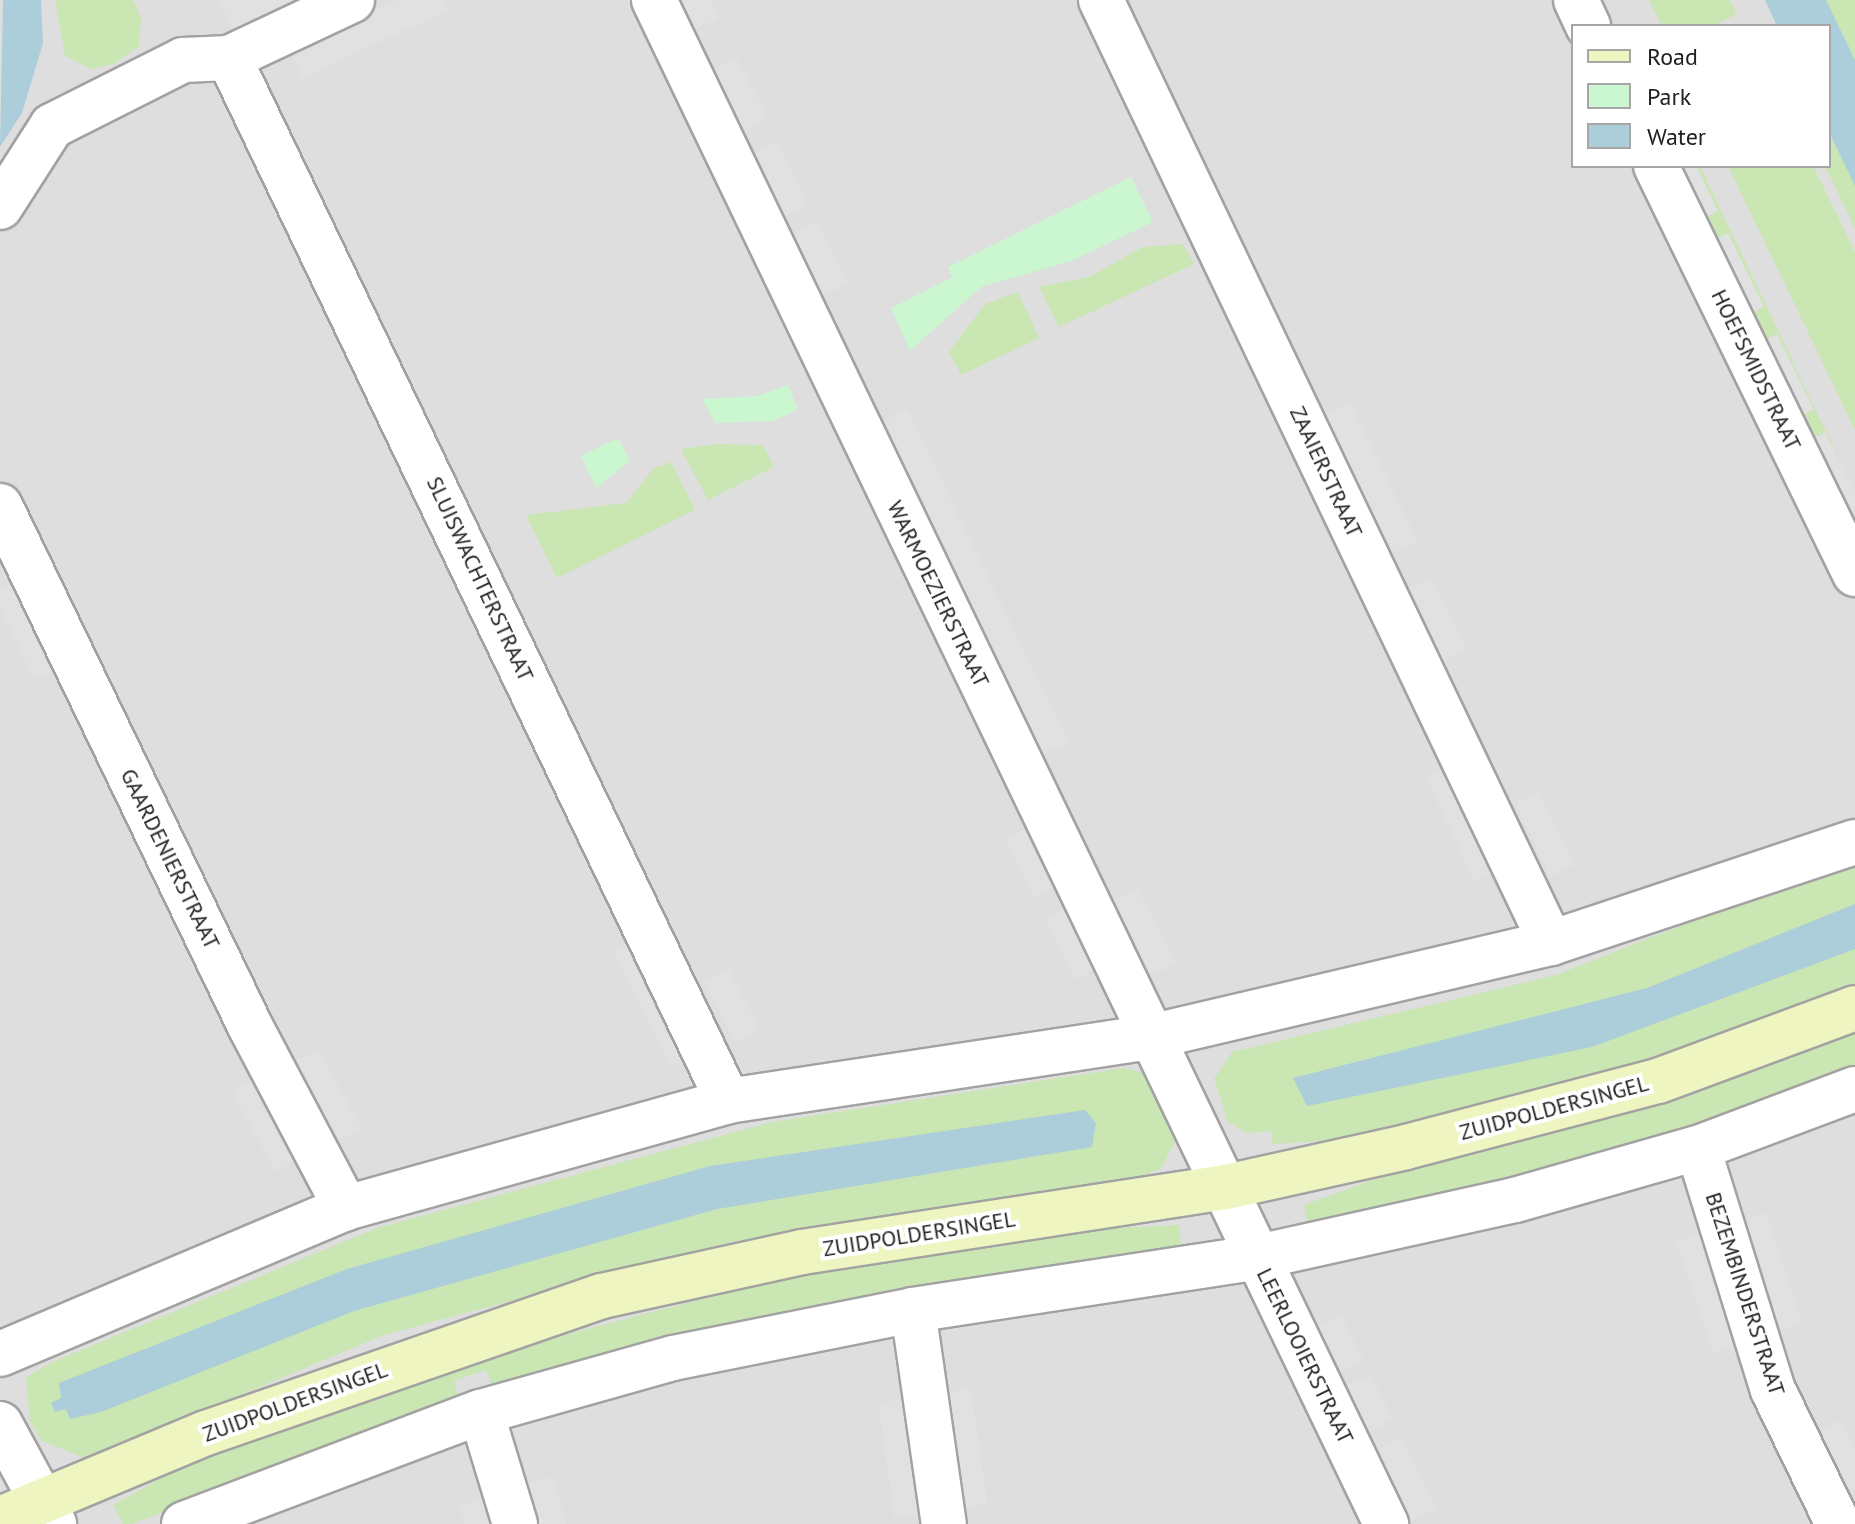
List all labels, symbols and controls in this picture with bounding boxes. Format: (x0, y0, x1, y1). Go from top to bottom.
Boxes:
legend (1571, 24, 1831, 168)
text: Road (1647, 41, 1698, 72)
text: Park (1647, 81, 1691, 112)
text: Water (1647, 121, 1706, 152)
street label: HOEFSMIDSTRAAT (1706, 285, 1806, 455)
street label: ZAAIERSTRAAT (1284, 402, 1368, 542)
street label: SLUISWACHTERSTRAAT (421, 472, 539, 686)
street label: WARMOEZIERSTRAAT (881, 497, 995, 691)
street label: GAARDENIERSTRAAT (115, 764, 225, 954)
street label: ZUIDPOLDERSINGEL (1457, 1070, 1651, 1146)
street label: BEZEMBINDERSTRAAT (1700, 1189, 1790, 1399)
street label: ZUIDPOLDERSINGEL (821, 1206, 1017, 1262)
street label: LEERLOOIERSTRAAT (1251, 1264, 1359, 1448)
street label: ZUIDPOLDERSINGEL (199, 1356, 391, 1448)

